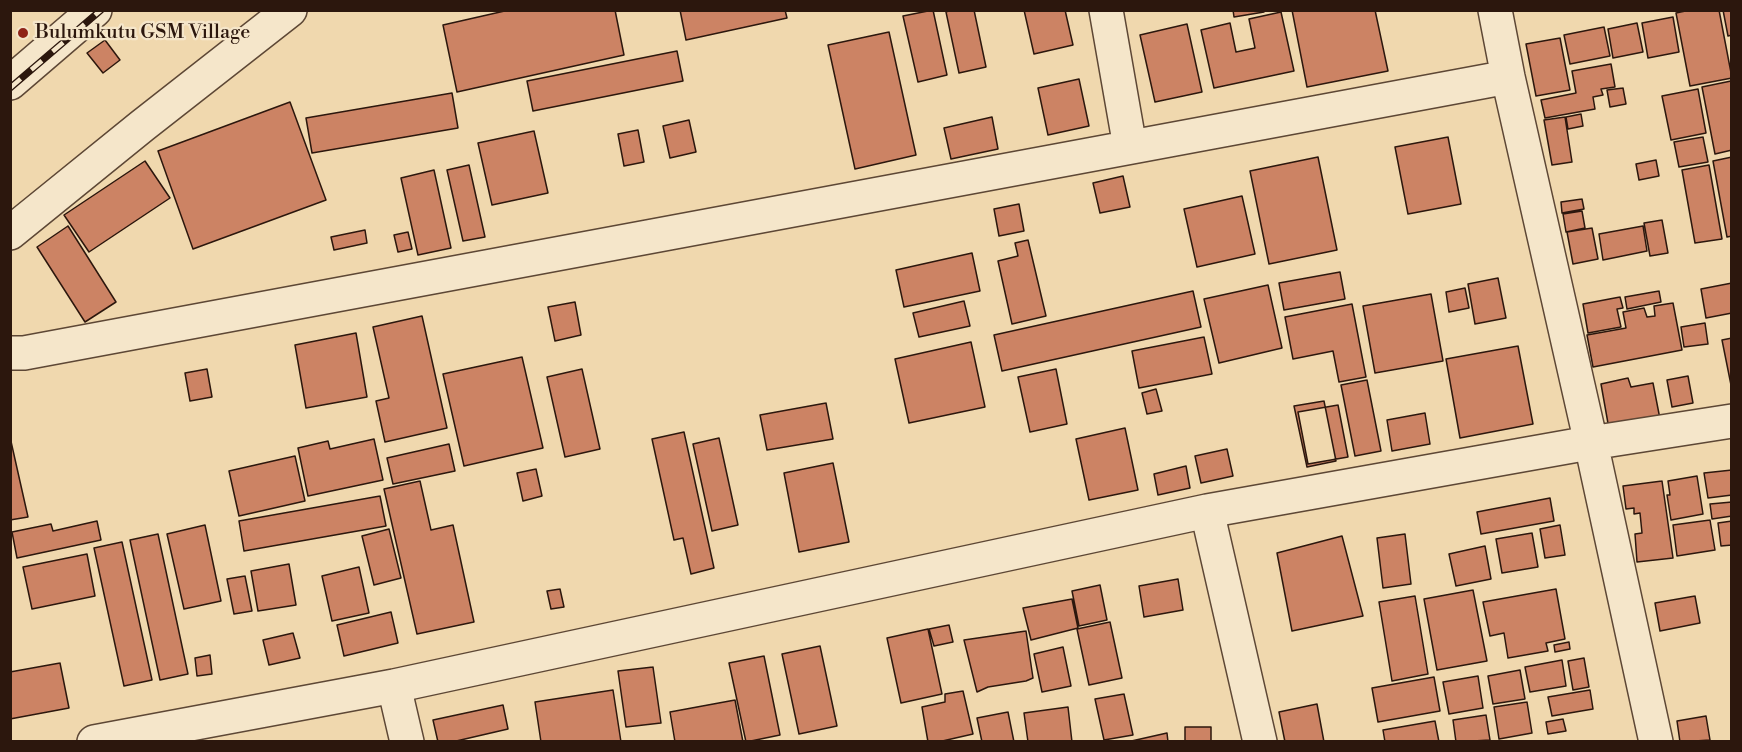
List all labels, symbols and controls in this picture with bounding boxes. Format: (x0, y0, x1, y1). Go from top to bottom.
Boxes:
place label: Bulumkutu GSM Village (35, 21, 250, 45)
marker: Bulumkutu GSM Village (16, 26, 30, 40)

